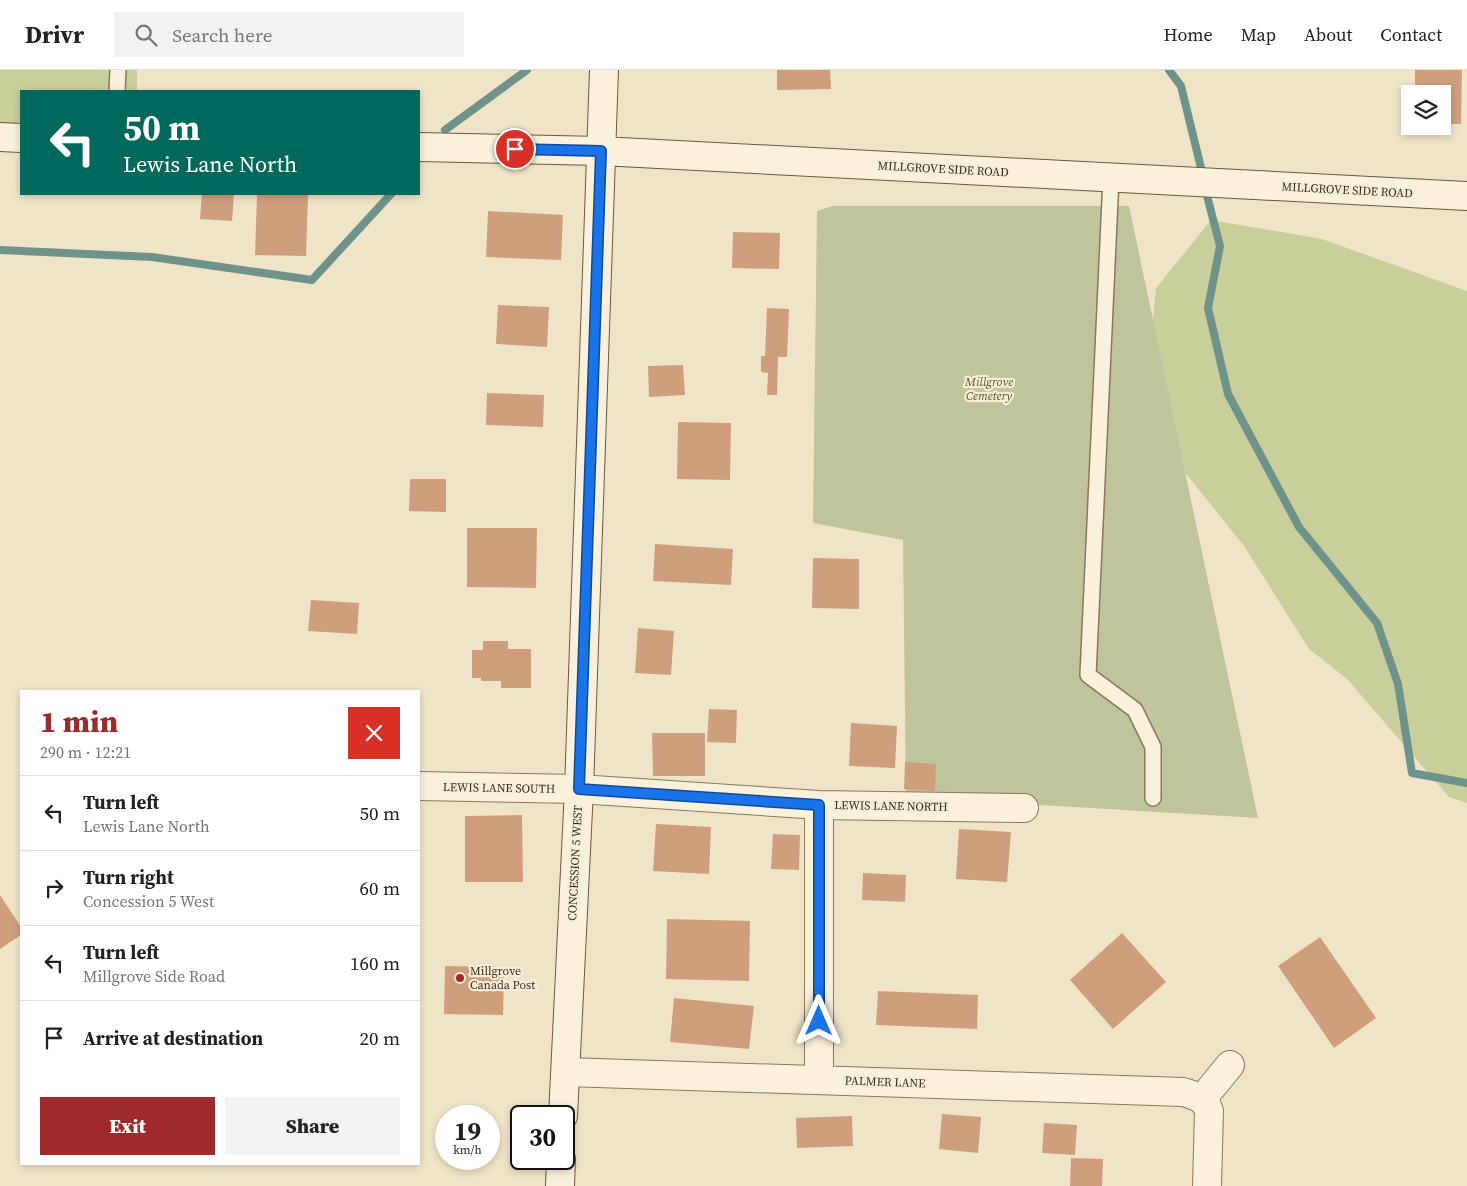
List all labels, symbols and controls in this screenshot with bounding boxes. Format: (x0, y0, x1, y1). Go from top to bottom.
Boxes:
search box (114, 12, 464, 57)
text: Drivr (25, 18, 84, 51)
icon: search (132, 21, 160, 49)
text: Search here (172, 22, 273, 48)
text: Home (1164, 22, 1213, 47)
text: Map (1241, 22, 1276, 47)
text: About (1304, 22, 1352, 47)
text: Contact (1380, 22, 1442, 47)
map controls (1401, 85, 1451, 135)
button: layers (1401, 85, 1451, 135)
text: 50 m (123, 104, 200, 152)
icon: left (40, 110, 105, 175)
pin (494, 128, 536, 170)
icon: arrive (501, 135, 529, 163)
text: Lewis Lane North (123, 149, 297, 179)
street label: MILLGROVE SIDE ROAD (877, 158, 1009, 180)
street label: MILLGROVE SIDE ROAD (1281, 179, 1413, 201)
park label: Millgrove Cemetery (964, 374, 1013, 404)
text: 1 min (40, 701, 118, 742)
button: close (348, 707, 400, 759)
text: 290 m · 12:21 (40, 741, 131, 763)
street label: LEWIS LANE SOUTH (443, 779, 555, 797)
text: Turn left (83, 789, 159, 815)
street label: LEWIS LANE NORTH (834, 797, 948, 815)
icon: left (40, 799, 68, 827)
text: 50 m (359, 800, 400, 826)
street label: CONCESSION 5 WEST (564, 804, 586, 921)
text: Lewis Lane North (83, 815, 210, 837)
text: Turn right (83, 864, 174, 890)
icon: right (40, 874, 68, 902)
text: 60 m (359, 875, 400, 901)
text: Concession 5 West (83, 890, 214, 912)
text: Turn left (83, 939, 159, 965)
icon: left (40, 949, 68, 977)
text: 160 m (350, 950, 400, 976)
place label: Millgrove Canada Post (470, 963, 535, 993)
text: Millgrove Side Road (83, 965, 225, 987)
marker: Millgrove Canada Post (454, 972, 466, 984)
position arrow (792, 994, 844, 1046)
icon: arrive (40, 1024, 68, 1052)
text: Arrive at destination (83, 1025, 263, 1051)
text: 20 m (359, 1025, 400, 1051)
street label: PALMER LANE (844, 1073, 926, 1091)
button: Exit (40, 1097, 215, 1155)
button: Share (225, 1097, 400, 1155)
speed limit sign: 30 (510, 1105, 575, 1170)
text: 19 (454, 1114, 481, 1148)
text: km/h (453, 1142, 482, 1158)

